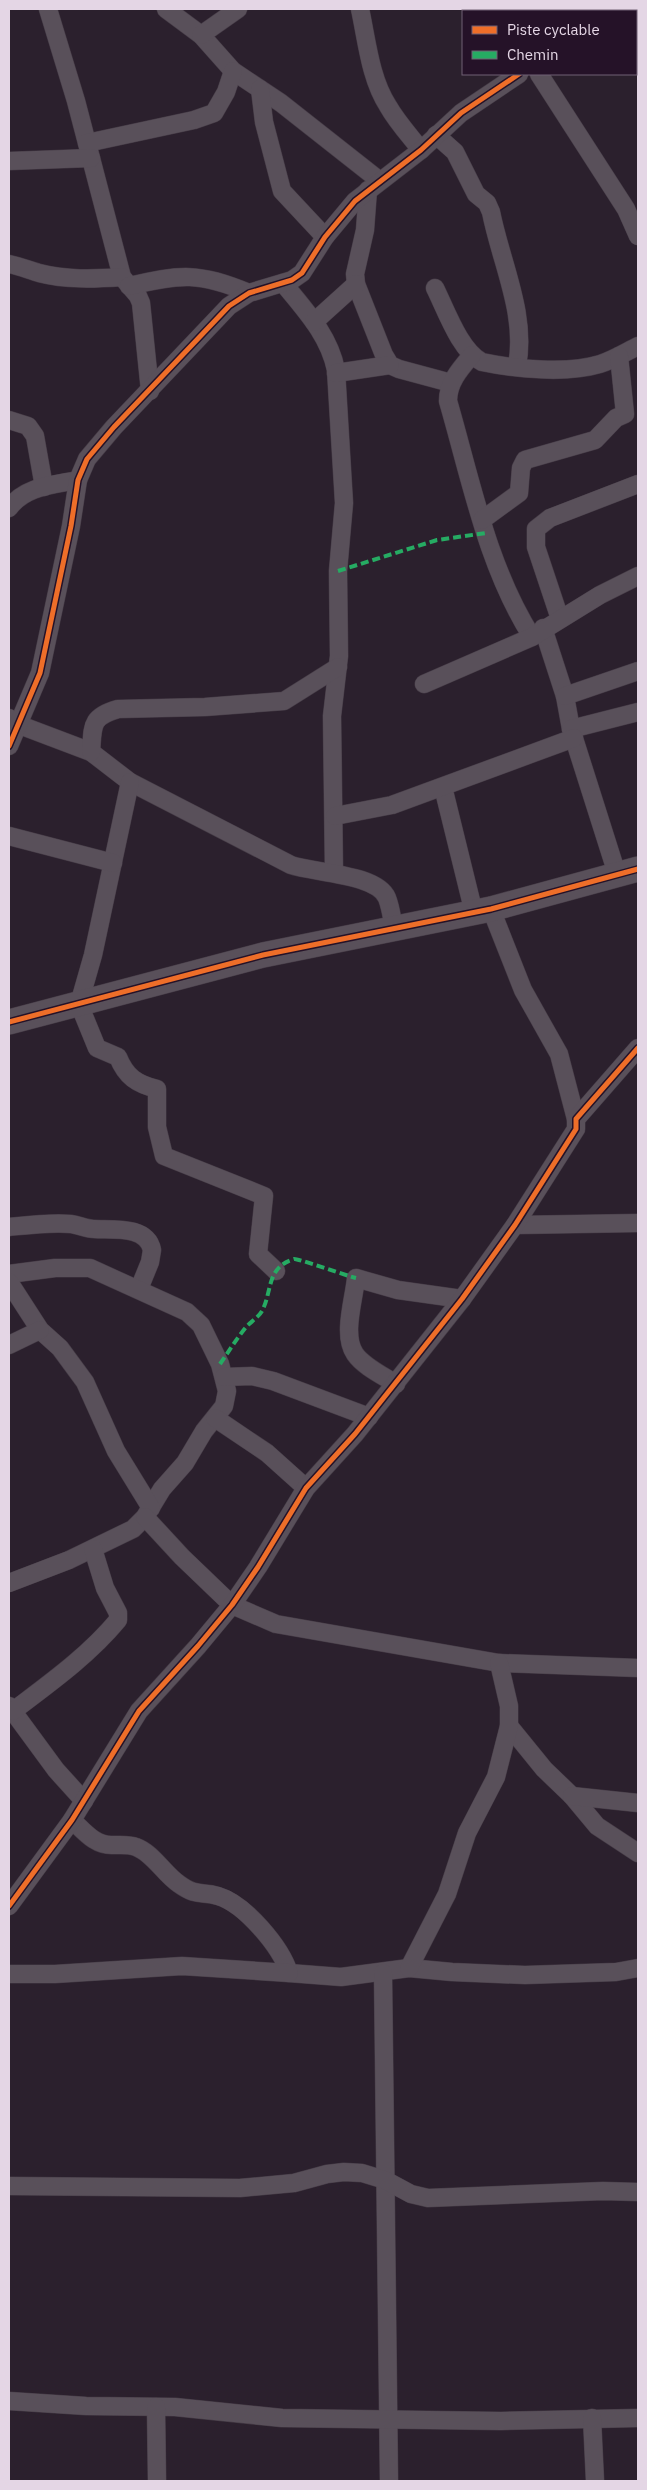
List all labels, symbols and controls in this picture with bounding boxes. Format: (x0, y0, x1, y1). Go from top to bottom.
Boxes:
legend (462, 10, 637, 75)
text: Piste cyclable (507, 20, 600, 39)
text: Chemin (507, 45, 558, 64)

